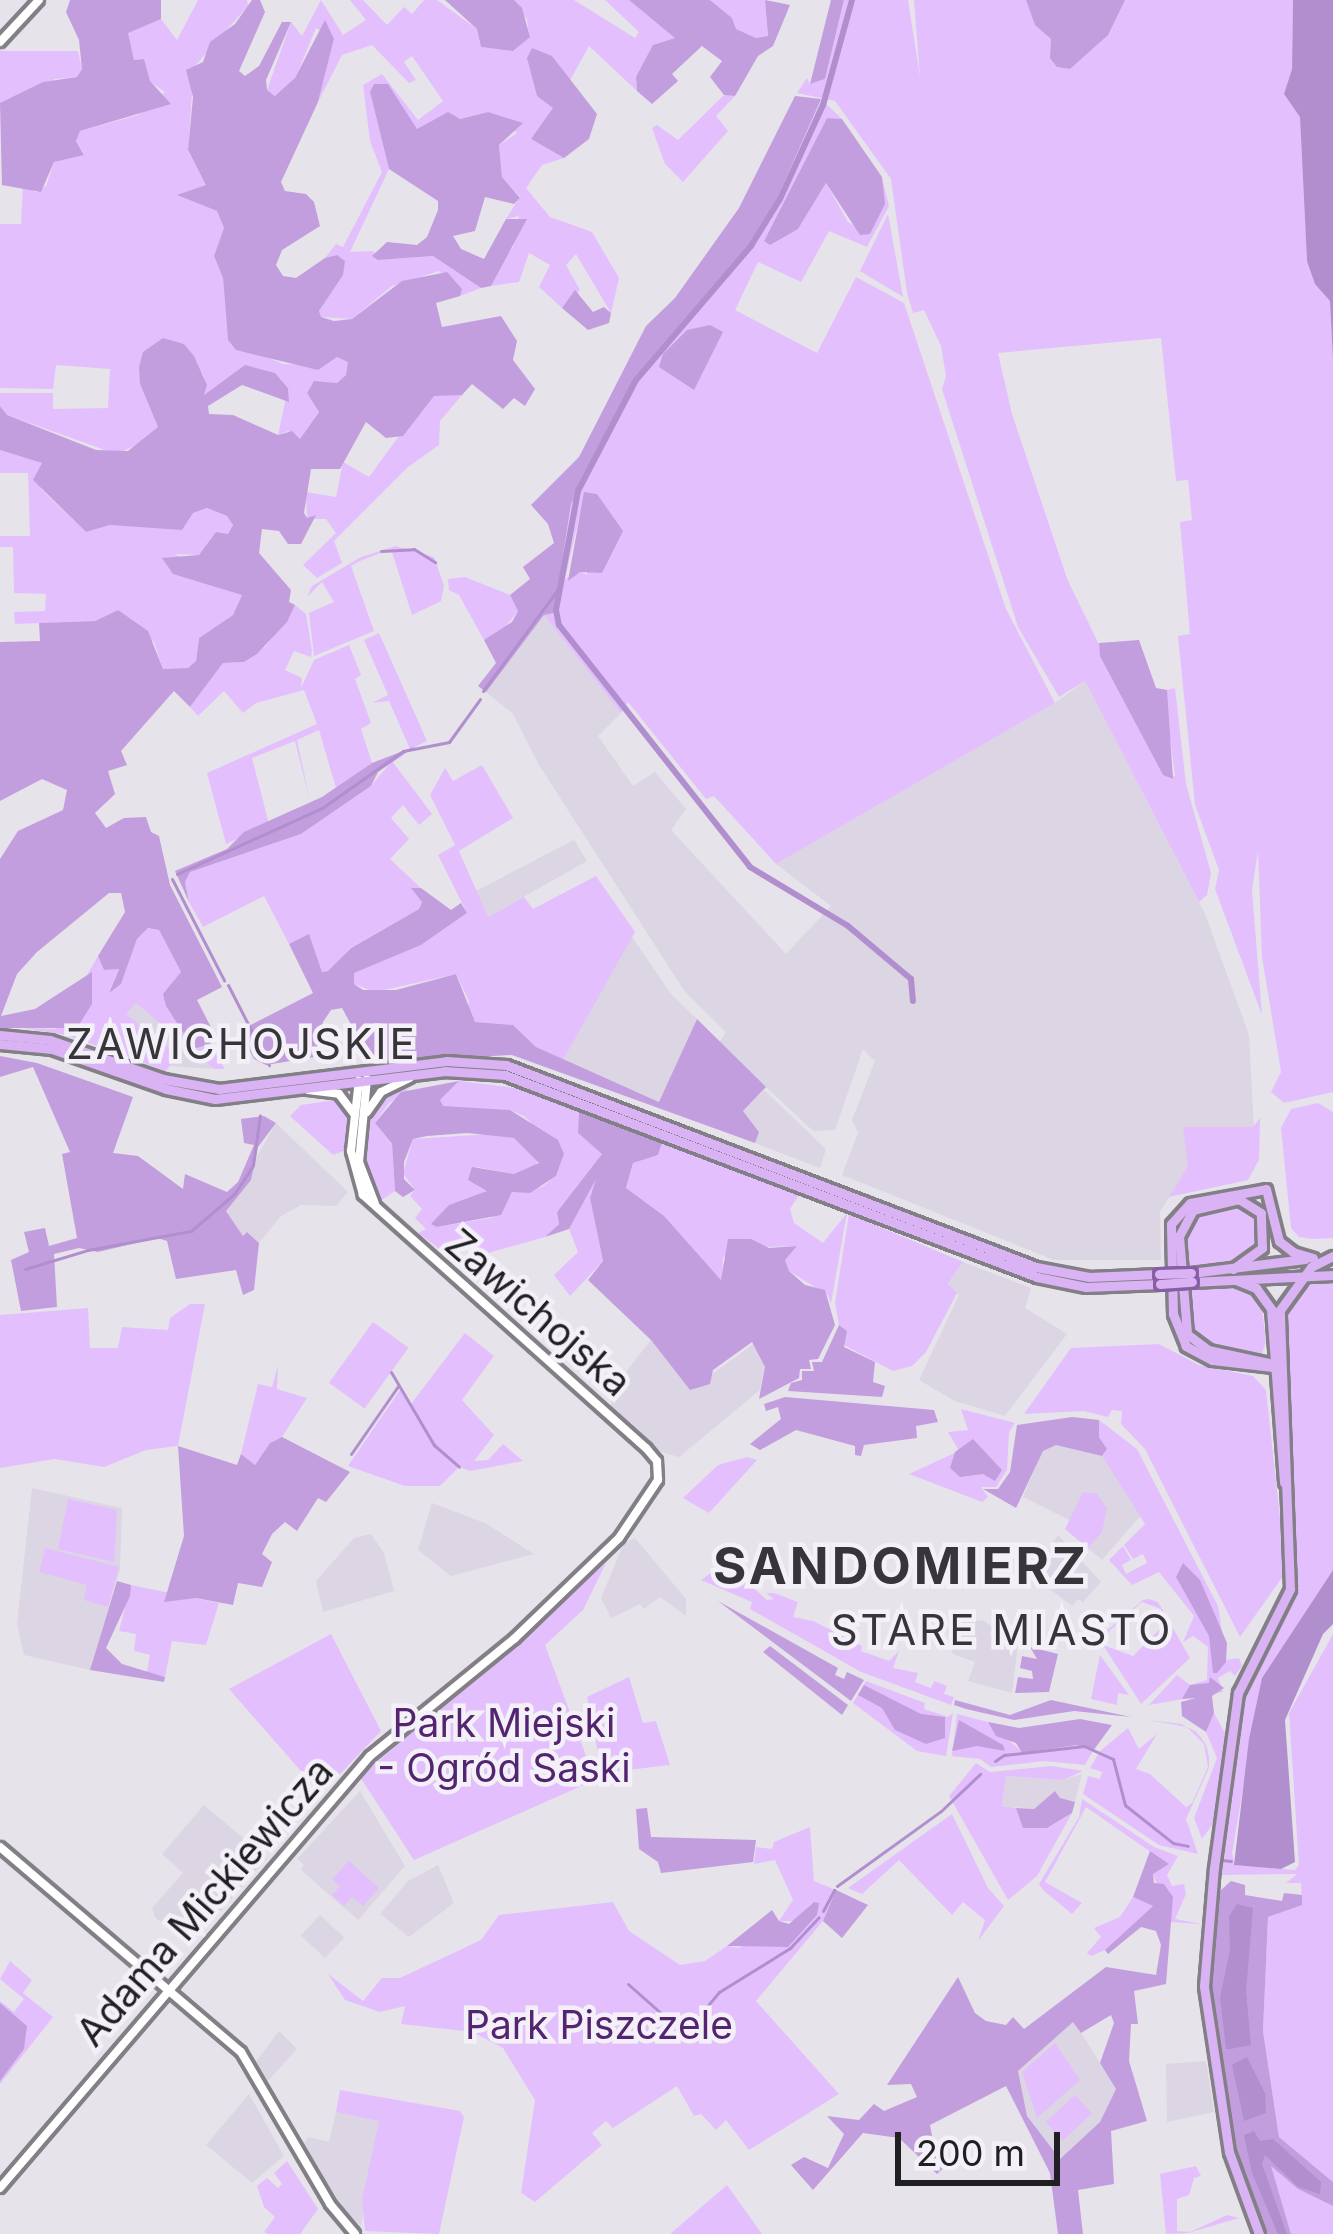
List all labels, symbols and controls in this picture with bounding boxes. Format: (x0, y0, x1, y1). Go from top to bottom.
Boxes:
district label: ZAWICHOJSKIE (66, 1019, 418, 1069)
street label: Zawichojska (436, 1220, 640, 1406)
district label: SANDOMIERZ (713, 1535, 1089, 1597)
district label: STARE MIASTO (831, 1605, 1173, 1655)
park label: Park Miejski - Ogród Saski (377, 1701, 631, 1792)
street label: Adama Mickiewicza (67, 1749, 343, 2055)
park label: Park Piszczele (465, 2002, 733, 2048)
scale bar (901, 2108, 1066, 2182)
text: 200 m (916, 2131, 1025, 2175)

